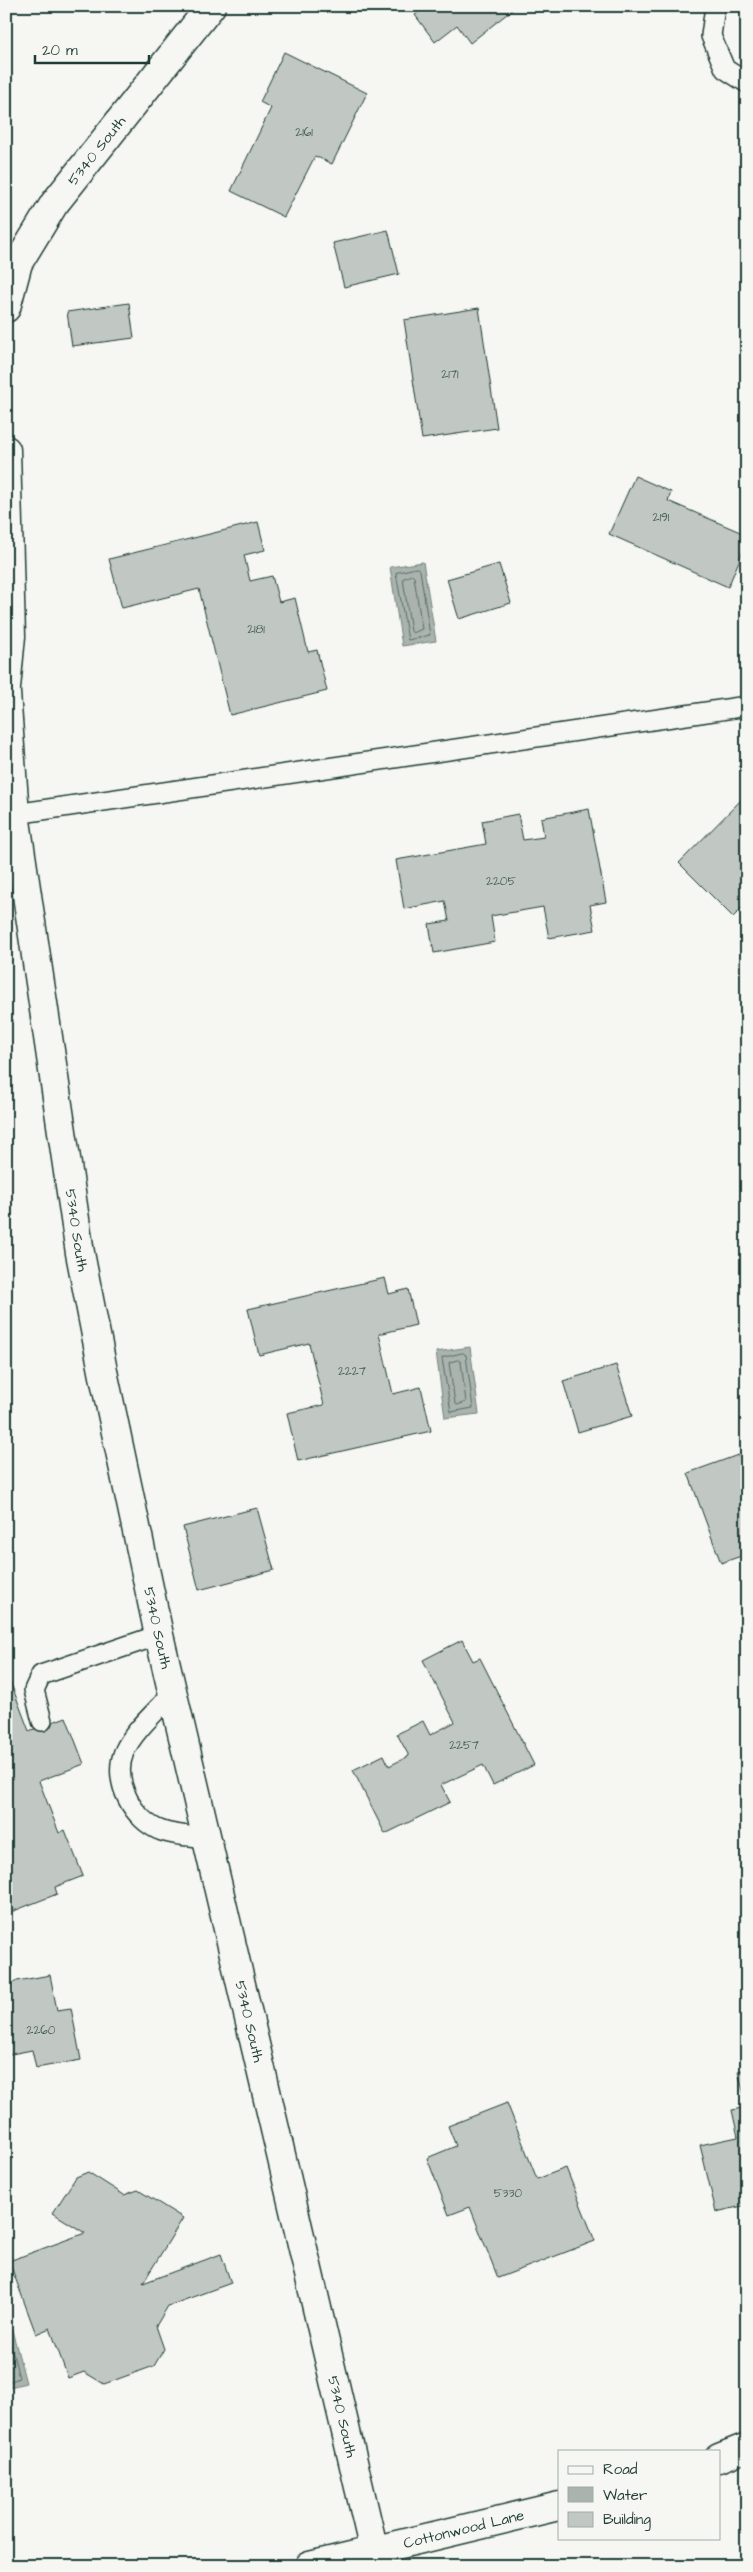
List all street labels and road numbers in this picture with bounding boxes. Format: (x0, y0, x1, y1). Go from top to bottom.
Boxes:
street label: 5340 South (62, 111, 131, 190)
street label: 5340 South (60, 1187, 94, 1274)
street label: 5340 South (139, 1585, 177, 1671)
street label: 5340 South (230, 1978, 270, 2065)
street label: 5340 South (323, 2374, 362, 2460)
street label: Cottonwood Lane (401, 2504, 526, 2554)

